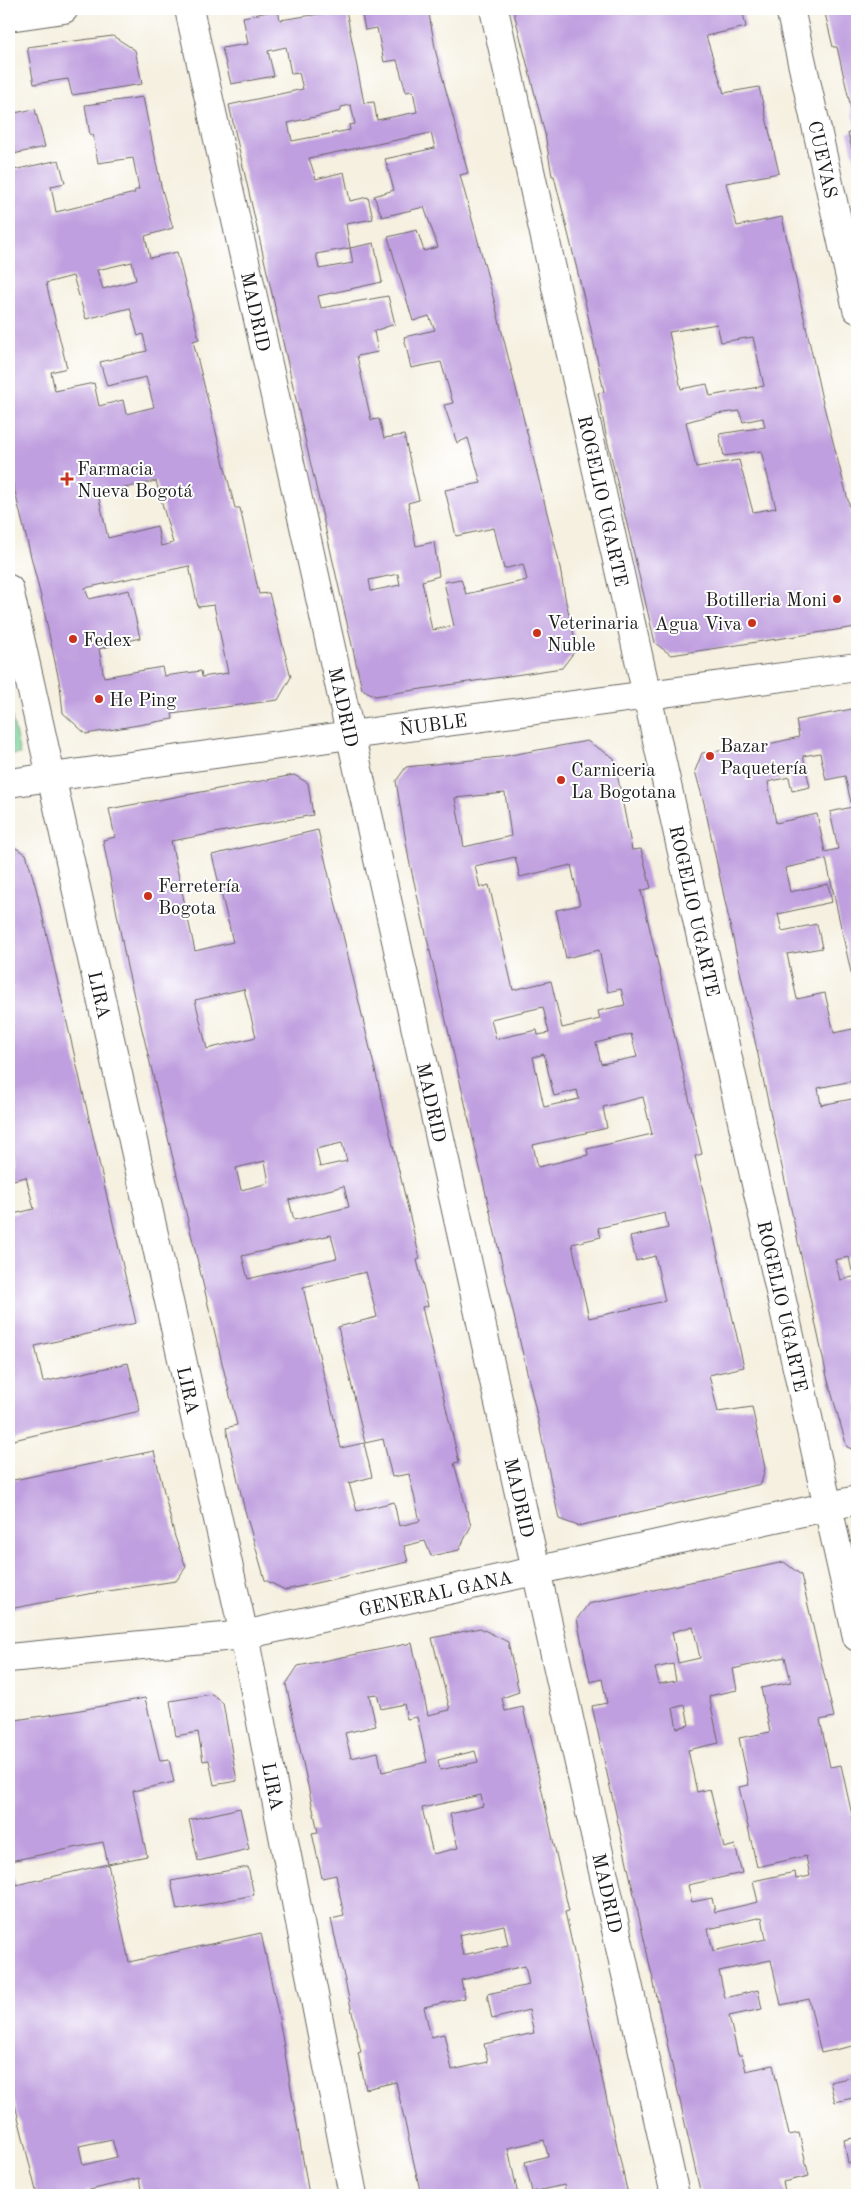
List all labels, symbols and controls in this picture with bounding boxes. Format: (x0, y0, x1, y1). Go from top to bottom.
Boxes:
street label: CUEVAS (803, 119, 839, 200)
street label: MADRID (236, 270, 272, 354)
street label: ROGELIO UGARTE (573, 414, 630, 589)
place label: Farmacia Nueva Bogotá (77, 461, 194, 502)
marker: Farmacia Nueva Bogotá (61, 473, 73, 485)
place label: Botilleria Moni (705, 592, 827, 611)
marker: Botilleria Moni (831, 593, 843, 605)
place label: Veterinaria Nuble (547, 615, 639, 656)
place label: Agua Viva (655, 616, 743, 635)
marker: Agua Viva (746, 617, 758, 629)
marker: Veterinaria Nuble (531, 627, 543, 639)
place label: Fedex (83, 632, 132, 651)
marker: Fedex (67, 633, 79, 645)
street label: MADRID (324, 666, 360, 749)
place label: He Ping (109, 692, 177, 711)
marker: He Ping (93, 693, 105, 705)
street label: ÑUBLE (397, 712, 468, 740)
place label: Bazar Paquetería (720, 738, 808, 779)
marker: Bazar Paquetería (704, 750, 716, 762)
place label: Carniceria La Bogotana (571, 762, 677, 803)
marker: Carniceria La Bogotana (555, 774, 567, 786)
street label: ROGELIO UGARTE (664, 824, 721, 999)
place label: Ferretería Bogota (158, 878, 241, 919)
marker: Ferretería Bogota (142, 890, 154, 902)
street label: LIRA (83, 970, 112, 1022)
street label: MADRID (412, 1061, 448, 1145)
street label: ROGELIO UGARTE (752, 1219, 809, 1394)
street label: LIRA (172, 1365, 201, 1417)
street label: MADRID (499, 1456, 536, 1540)
street label: GENERAL GANA (357, 1569, 515, 1621)
street label: LIRA (257, 1761, 285, 1813)
street label: MADRID (587, 1852, 624, 1935)

